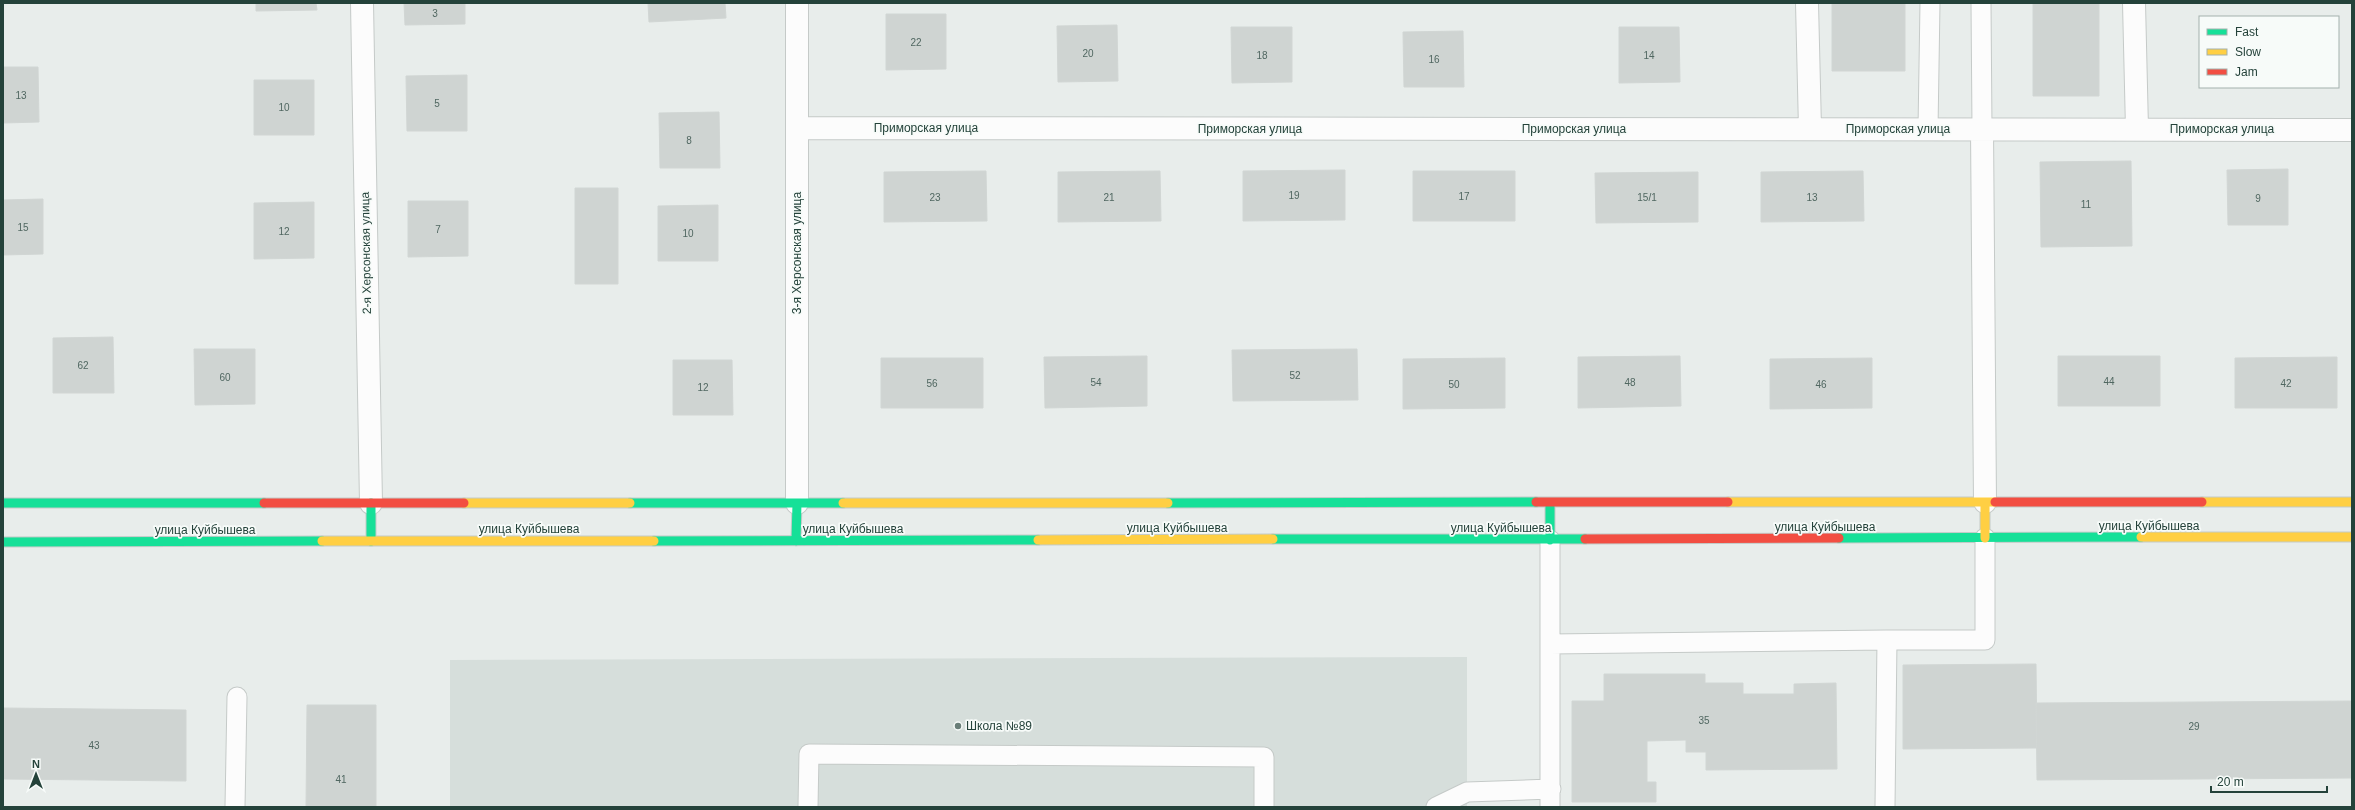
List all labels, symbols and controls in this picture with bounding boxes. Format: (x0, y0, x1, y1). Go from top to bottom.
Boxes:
house number: 3 (432, 8, 438, 19)
legend (2199, 16, 2339, 88)
text: Fast (2235, 25, 2259, 39)
house number: 22 (910, 37, 922, 48)
text: Slow (2235, 45, 2261, 59)
house number: 20 (1082, 48, 1094, 59)
house number: 18 (1256, 50, 1268, 61)
house number: 14 (1643, 50, 1655, 61)
house number: 16 (1428, 54, 1440, 65)
text: Jam (2235, 65, 2258, 79)
house number: 13 (15, 90, 27, 101)
house number: 5 (434, 98, 440, 109)
house number: 10 (278, 102, 290, 113)
street label: Приморская улица (874, 121, 979, 135)
street label: Приморская улица (1198, 122, 1303, 136)
street label: Приморская улица (1522, 122, 1627, 136)
street label: Приморская улица (1846, 122, 1951, 136)
street label: Приморская улица (2170, 122, 2275, 136)
house number: 8 (686, 135, 692, 146)
house number: 19 (1288, 190, 1300, 201)
street label: 2-я Херсонская улица (358, 191, 374, 314)
house number: 17 (1458, 191, 1470, 202)
street label: 3-я Херсонская улица (790, 192, 804, 314)
house number: 23 (929, 192, 941, 203)
house number: 21 (1103, 192, 1115, 203)
house number: 15/1 (1637, 192, 1657, 203)
house number: 13 (1806, 192, 1818, 203)
house number: 9 (2255, 193, 2261, 204)
house number: 11 (2081, 199, 2092, 210)
house number: 15 (17, 222, 29, 233)
house number: 7 (435, 224, 441, 235)
house number: 12 (278, 226, 290, 237)
house number: 10 (682, 228, 694, 239)
house number: 62 (77, 360, 89, 371)
house number: 52 (1289, 370, 1301, 381)
house number: 60 (219, 372, 231, 383)
house number: 44 (2103, 376, 2115, 387)
house number: 54 (1090, 377, 1102, 388)
house number: 48 (1624, 377, 1636, 388)
house number: 56 (926, 378, 938, 389)
house number: 42 (2280, 378, 2292, 389)
house number: 50 (1448, 379, 1460, 390)
house number: 46 (1815, 379, 1827, 390)
house number: 12 (697, 382, 709, 393)
street label: улица Куйбышева (2099, 519, 2200, 533)
street label: улица Куйбышева (1775, 520, 1876, 534)
street label: улица Куйбышева (1127, 521, 1228, 535)
street label: улица Куйбышева (1451, 521, 1552, 535)
street label: улица Куйбышева (479, 522, 580, 536)
street label: улица Куйбышева (803, 522, 904, 536)
street label: улица Куйбышева (155, 523, 256, 537)
house number: 35 (1698, 715, 1710, 726)
place label: Школа №89 (966, 719, 1032, 733)
marker: Школа №89 (953, 721, 963, 731)
house number: 29 (2188, 721, 2200, 732)
house number: 43 (88, 740, 100, 751)
north arrow (16, 754, 56, 794)
text: N (32, 758, 40, 770)
scale bar (2211, 768, 2327, 794)
house number: 41 (335, 774, 347, 785)
text: 20 m (2217, 775, 2244, 789)

